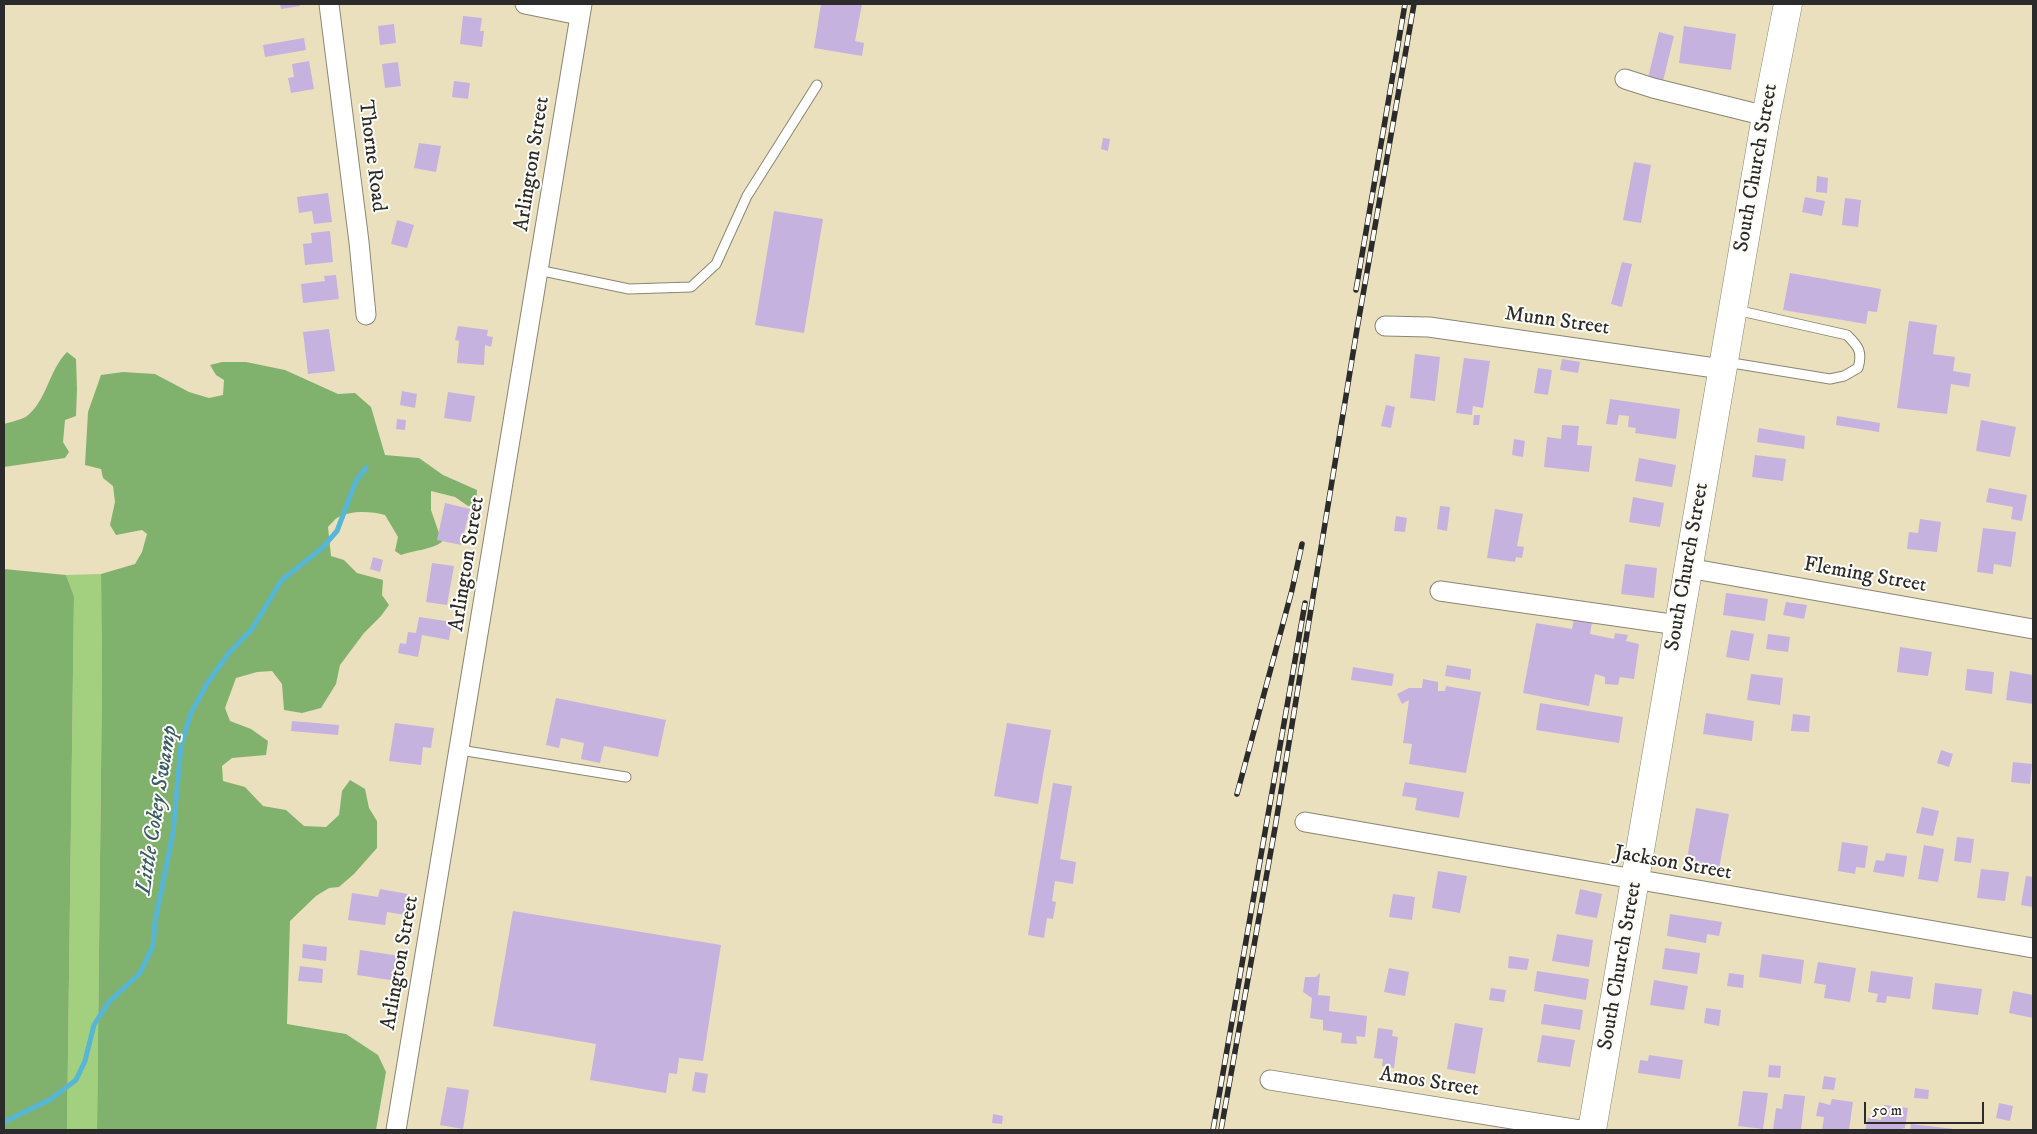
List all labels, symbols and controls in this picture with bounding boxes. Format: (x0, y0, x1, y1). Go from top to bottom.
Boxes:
street label: South Church Street (1730, 82, 1784, 254)
street label: Arlington Street (510, 95, 556, 233)
street label: Thorne Road (352, 99, 390, 213)
street label: Munn Street (1503, 302, 1611, 342)
street label: South Church Street (1661, 481, 1715, 653)
street label: Arlington Street (445, 495, 491, 633)
street label: Fleming Street (1802, 553, 1928, 599)
water label: Little Cokey Swamp (132, 724, 184, 896)
street label: Jackson Street (1612, 841, 1734, 887)
street label: South Church Street (1594, 880, 1648, 1052)
street label: Arlington Street (377, 894, 425, 1032)
street label: Amos Street (1377, 1063, 1481, 1103)
scale bar (1867, 1092, 1987, 1124)
text: 50 m (1872, 1101, 1902, 1120)

